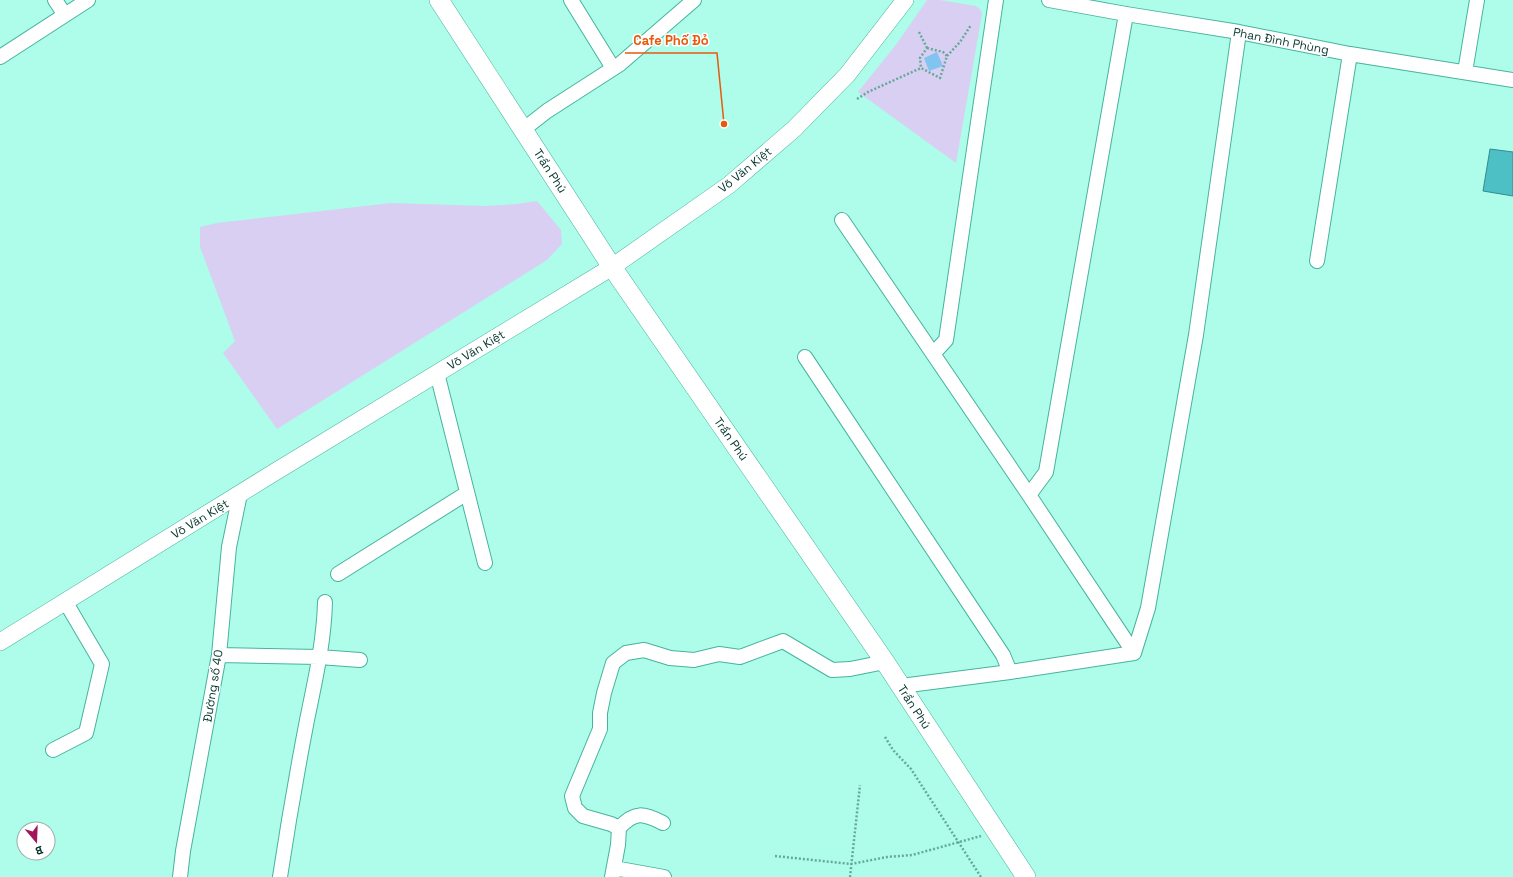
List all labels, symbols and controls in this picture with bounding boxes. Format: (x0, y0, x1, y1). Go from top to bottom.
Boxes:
street label: Phan Đình Phùng (1232, 24, 1330, 58)
callout: Cafe Phố Đỏ (625, 28, 717, 53)
text: Cafe Phố Đỏ (633, 32, 709, 49)
street label: Võ Văn Kiệt (715, 144, 775, 196)
street label: Trần Phú (530, 146, 570, 196)
street label: Võ Văn Kiệt (444, 327, 508, 373)
street label: Trần Phú (710, 414, 752, 464)
street label: Võ Văn Kiệt (168, 496, 232, 542)
street label: Đường số 40 (199, 649, 227, 723)
street label: Trần Phú (894, 682, 934, 732)
north arrow (16, 821, 56, 861)
text: B (34, 843, 45, 858)

